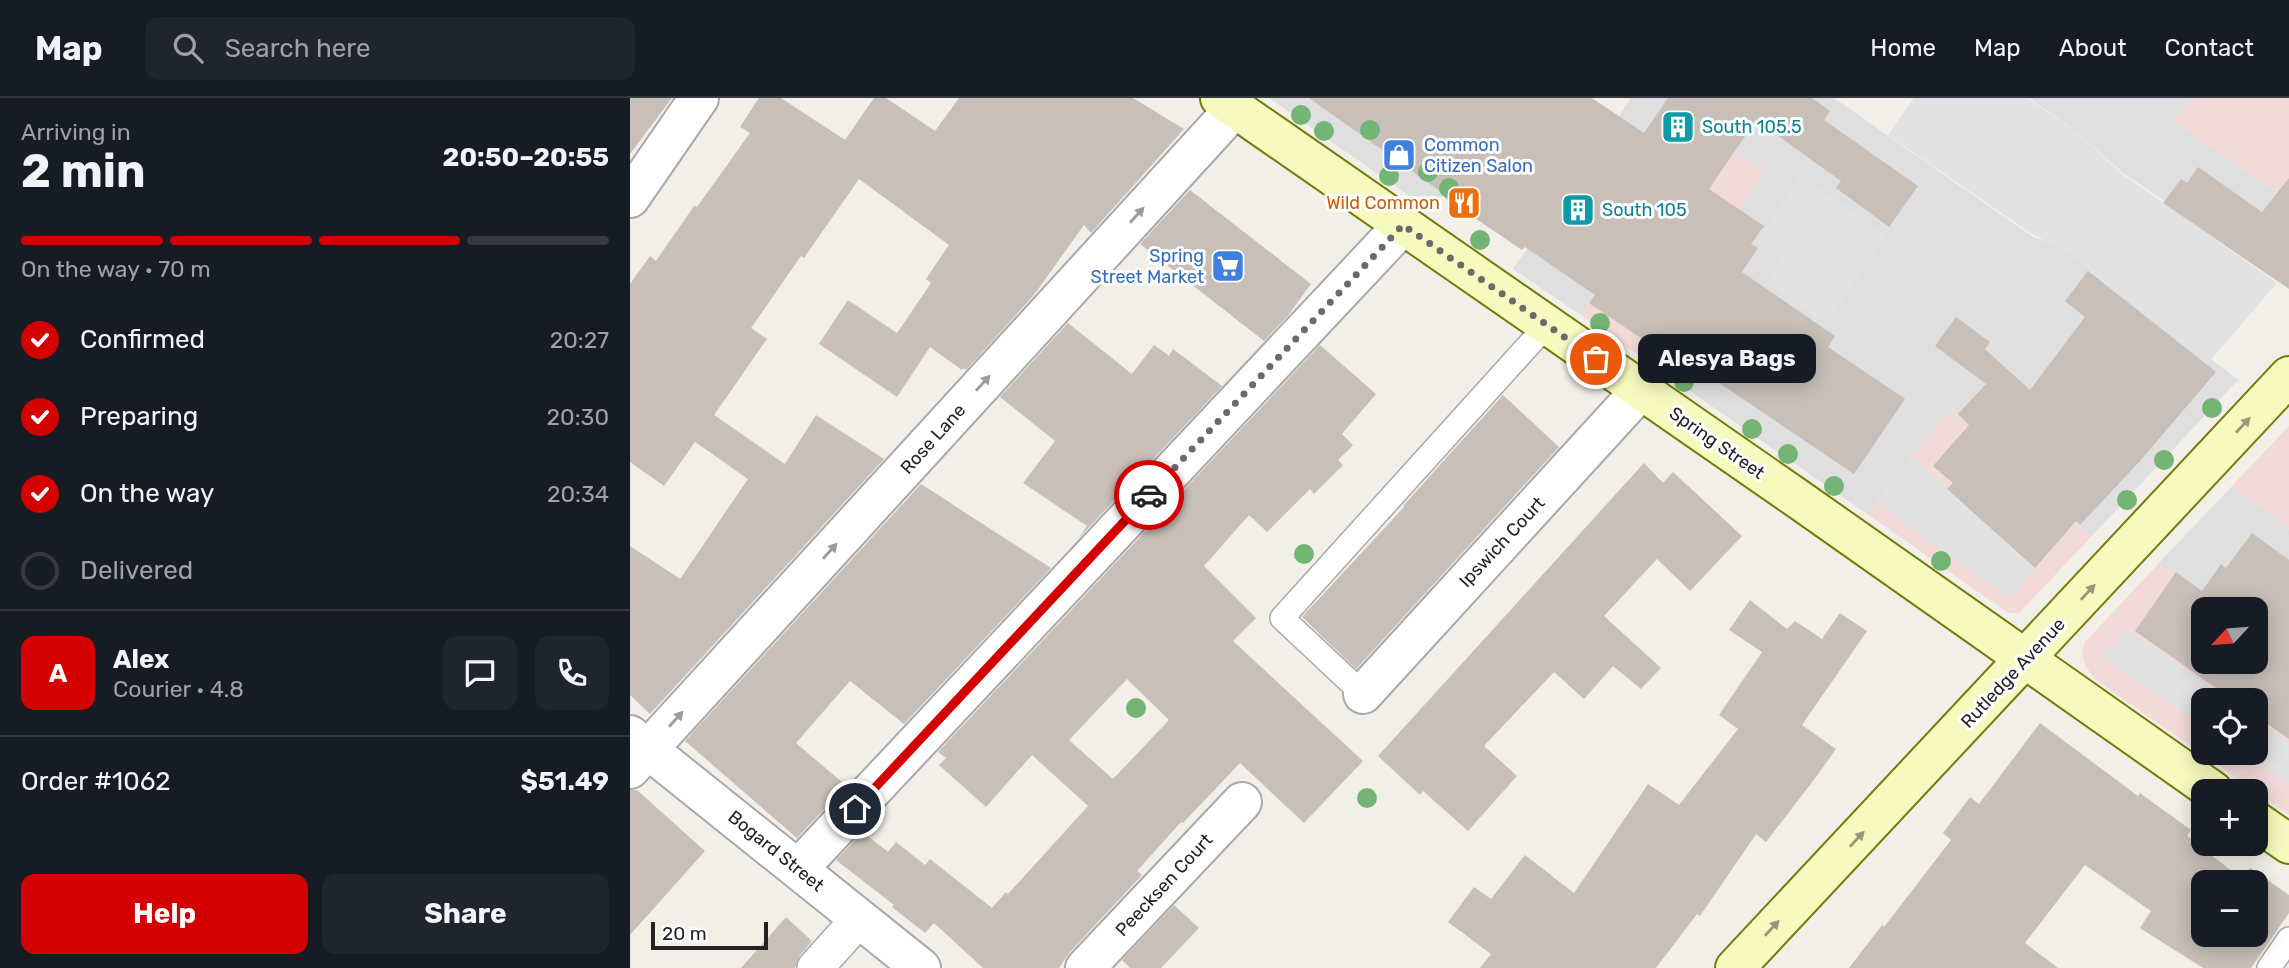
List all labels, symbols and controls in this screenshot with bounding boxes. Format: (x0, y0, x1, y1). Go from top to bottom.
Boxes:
search box (145, 17, 635, 80)
text: Map (35, 29, 103, 68)
icon: search (169, 29, 207, 67)
text: Search here (225, 33, 370, 64)
text: Home (1870, 34, 1936, 62)
text: Map (1974, 34, 2021, 62)
text: About (2059, 34, 2127, 62)
text: Contact (2165, 34, 2254, 62)
building icon: South 105.5 (1659, 108, 1697, 146)
place label: South 105.5 (1702, 116, 1802, 138)
text: Arriving in (21, 118, 131, 146)
place label: Common Citizen Salon (1424, 134, 1533, 177)
shop icon: Common Citizen Salon (1380, 136, 1418, 174)
text: 20:50–20:55 (443, 142, 609, 173)
text: 2 min (21, 144, 146, 199)
restaurant icon: Wild Common (1445, 184, 1483, 222)
building icon: South 105 (1559, 191, 1597, 229)
place label: Wild Common (1326, 192, 1440, 214)
place label: South 105 (1602, 199, 1687, 221)
one-way arrow (1129, 206, 1145, 224)
place label: Spring Street Market (1091, 245, 1204, 288)
supermarket icon: Spring Street Market (1209, 247, 1247, 285)
text: On the way · 70 m (21, 255, 211, 283)
icon: check (21, 321, 59, 359)
text: Confirmed (80, 324, 205, 355)
text: 20:27 (550, 326, 609, 354)
pin (1566, 329, 1626, 389)
callout: Alesya Bags (1638, 334, 1816, 384)
icon: bag (1577, 340, 1615, 378)
text: Alesya Bags (1658, 344, 1796, 372)
one-way arrow (975, 375, 991, 392)
icon: check (21, 398, 59, 436)
street label: Rose Lane (896, 399, 970, 479)
text: Preparing (80, 401, 198, 432)
street label: Spring Street (1665, 402, 1769, 484)
text: 20:30 (547, 403, 609, 431)
one-way arrow (2235, 417, 2251, 434)
courier (1114, 460, 1184, 530)
icon: check (21, 475, 59, 513)
icon: car (1130, 476, 1168, 514)
text: On the way (80, 478, 214, 509)
text: 20:34 (547, 480, 609, 508)
street label: Ipswich Court (1454, 492, 1550, 592)
one-way arrow (821, 543, 837, 560)
text: Delivered (80, 555, 193, 586)
one-way arrow (2080, 584, 2096, 601)
north arrow (2191, 597, 2268, 674)
map controls (2191, 597, 2268, 947)
street label: Rutledge Avenue (1956, 613, 2070, 733)
button: chat (443, 636, 517, 710)
button: phone (535, 636, 609, 710)
text: Alex (113, 644, 169, 675)
text: A (49, 658, 67, 689)
text: Courier · 4.8 (113, 675, 244, 703)
button: locate (2191, 688, 2268, 765)
one-way arrow (668, 710, 684, 728)
text: Order #1062 (21, 766, 171, 797)
text: $51.49 (521, 766, 609, 797)
pin (825, 779, 885, 839)
button: + (2191, 779, 2268, 856)
icon: home (836, 790, 874, 828)
street label: Bogard Street (724, 806, 828, 896)
street label: Peecksen Court (1111, 829, 1217, 941)
one-way arrow (1848, 831, 1864, 848)
button: − (2191, 870, 2268, 947)
button: Help (21, 874, 308, 954)
button: Share (322, 874, 609, 954)
scale bar (651, 919, 768, 951)
one-way arrow (1764, 920, 1780, 937)
text: 20 m (662, 922, 707, 945)

